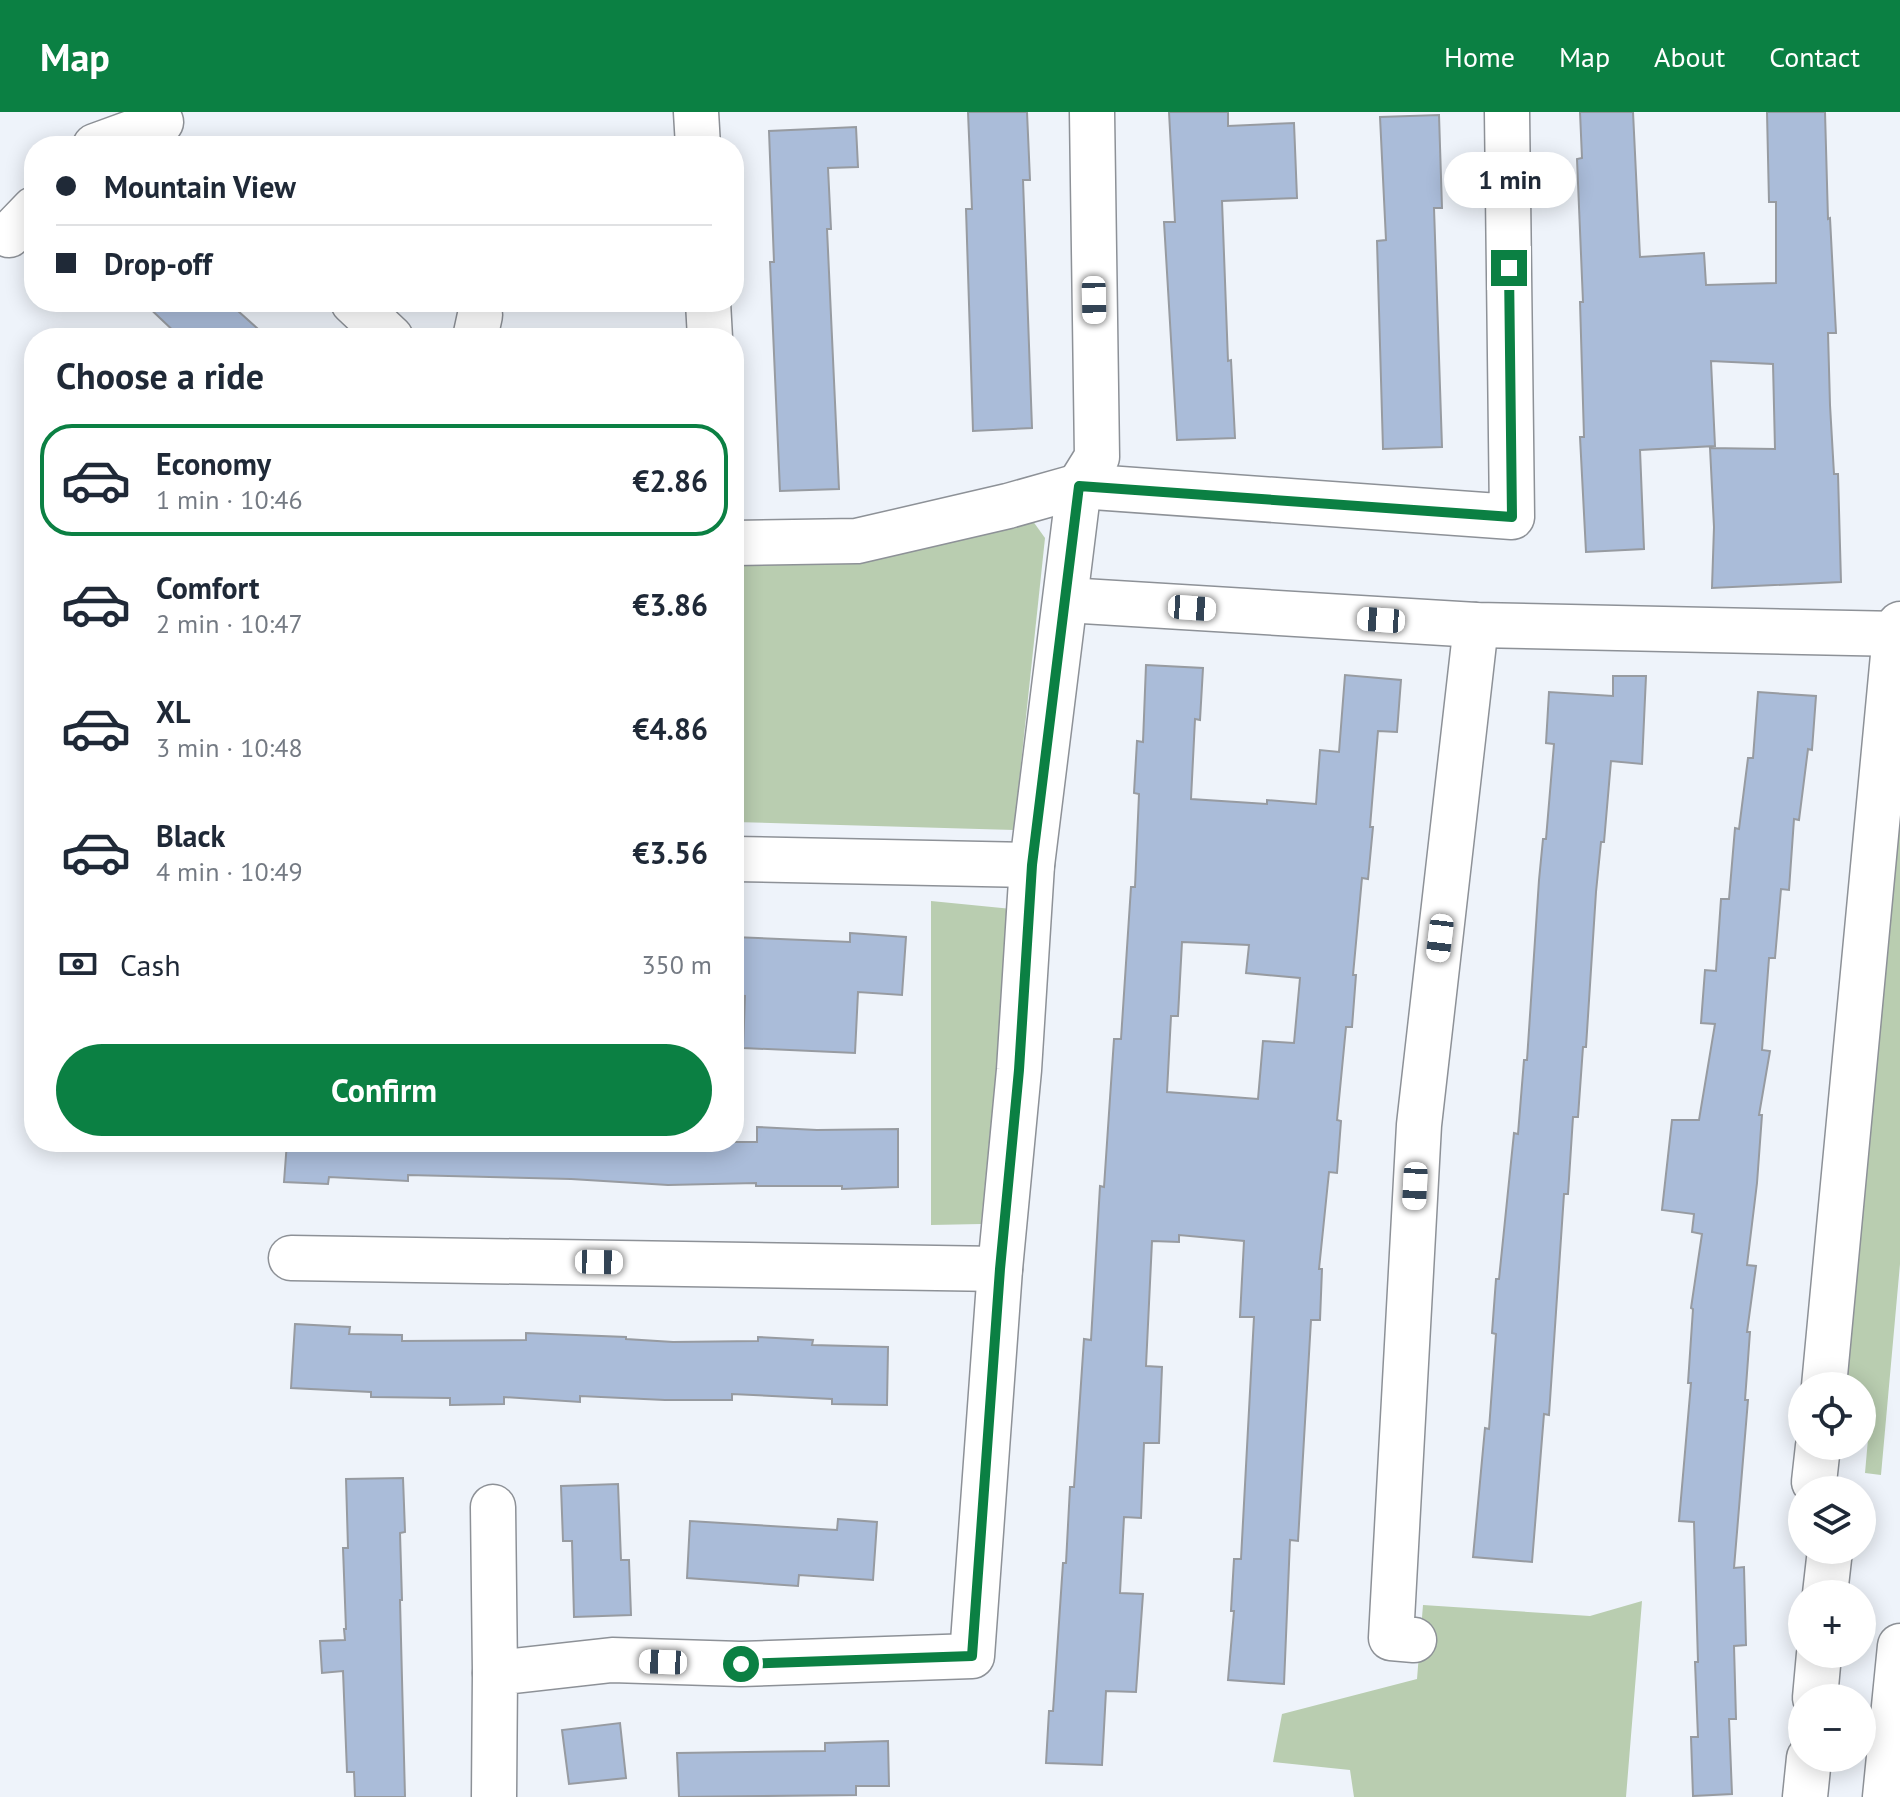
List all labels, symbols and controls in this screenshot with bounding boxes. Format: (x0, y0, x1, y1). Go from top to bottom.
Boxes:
text: Map (40, 32, 110, 81)
text: Home (1444, 38, 1515, 75)
text: Map (1559, 38, 1610, 75)
text: About (1654, 38, 1725, 75)
text: Contact (1769, 38, 1860, 75)
callout: 1 min (1443, 152, 1575, 208)
text: 1 min (1478, 163, 1542, 196)
text: Mountain View (104, 167, 296, 206)
text: Drop-off (104, 244, 212, 283)
route end (1491, 250, 1527, 286)
car (1082, 276, 1106, 324)
text: Choose a ride (56, 352, 264, 399)
icon: car (60, 444, 132, 516)
text: Economy (156, 444, 271, 483)
text: €2.86 (633, 461, 708, 500)
text: 1 min · 10:46 (156, 483, 303, 516)
icon: car (60, 568, 132, 640)
text: Comfort (156, 568, 259, 607)
text: €3.86 (633, 585, 708, 624)
car (1167, 594, 1217, 622)
car (1356, 606, 1406, 634)
text: 2 min · 10:47 (156, 607, 303, 640)
icon: car (60, 692, 132, 764)
text: XL (156, 692, 190, 731)
text: €4.86 (633, 709, 708, 748)
text: 3 min · 10:48 (156, 731, 303, 764)
icon: car (60, 816, 132, 888)
text: Black (156, 816, 225, 855)
text: €3.56 (633, 833, 708, 872)
text: 4 min · 10:49 (156, 855, 303, 888)
car (1425, 913, 1455, 963)
icon: cash (56, 942, 100, 986)
text: Cash (120, 945, 181, 984)
text: 350 m (641, 948, 712, 981)
button: Confirm (56, 1044, 712, 1136)
car (1402, 1161, 1428, 1211)
car (575, 1250, 623, 1274)
map controls (1788, 1372, 1876, 1772)
button: locate (1788, 1372, 1876, 1460)
button: layers (1788, 1476, 1876, 1564)
button: + (1788, 1580, 1876, 1668)
route start (723, 1646, 759, 1682)
car (639, 1649, 687, 1675)
button: − (1788, 1684, 1876, 1772)

